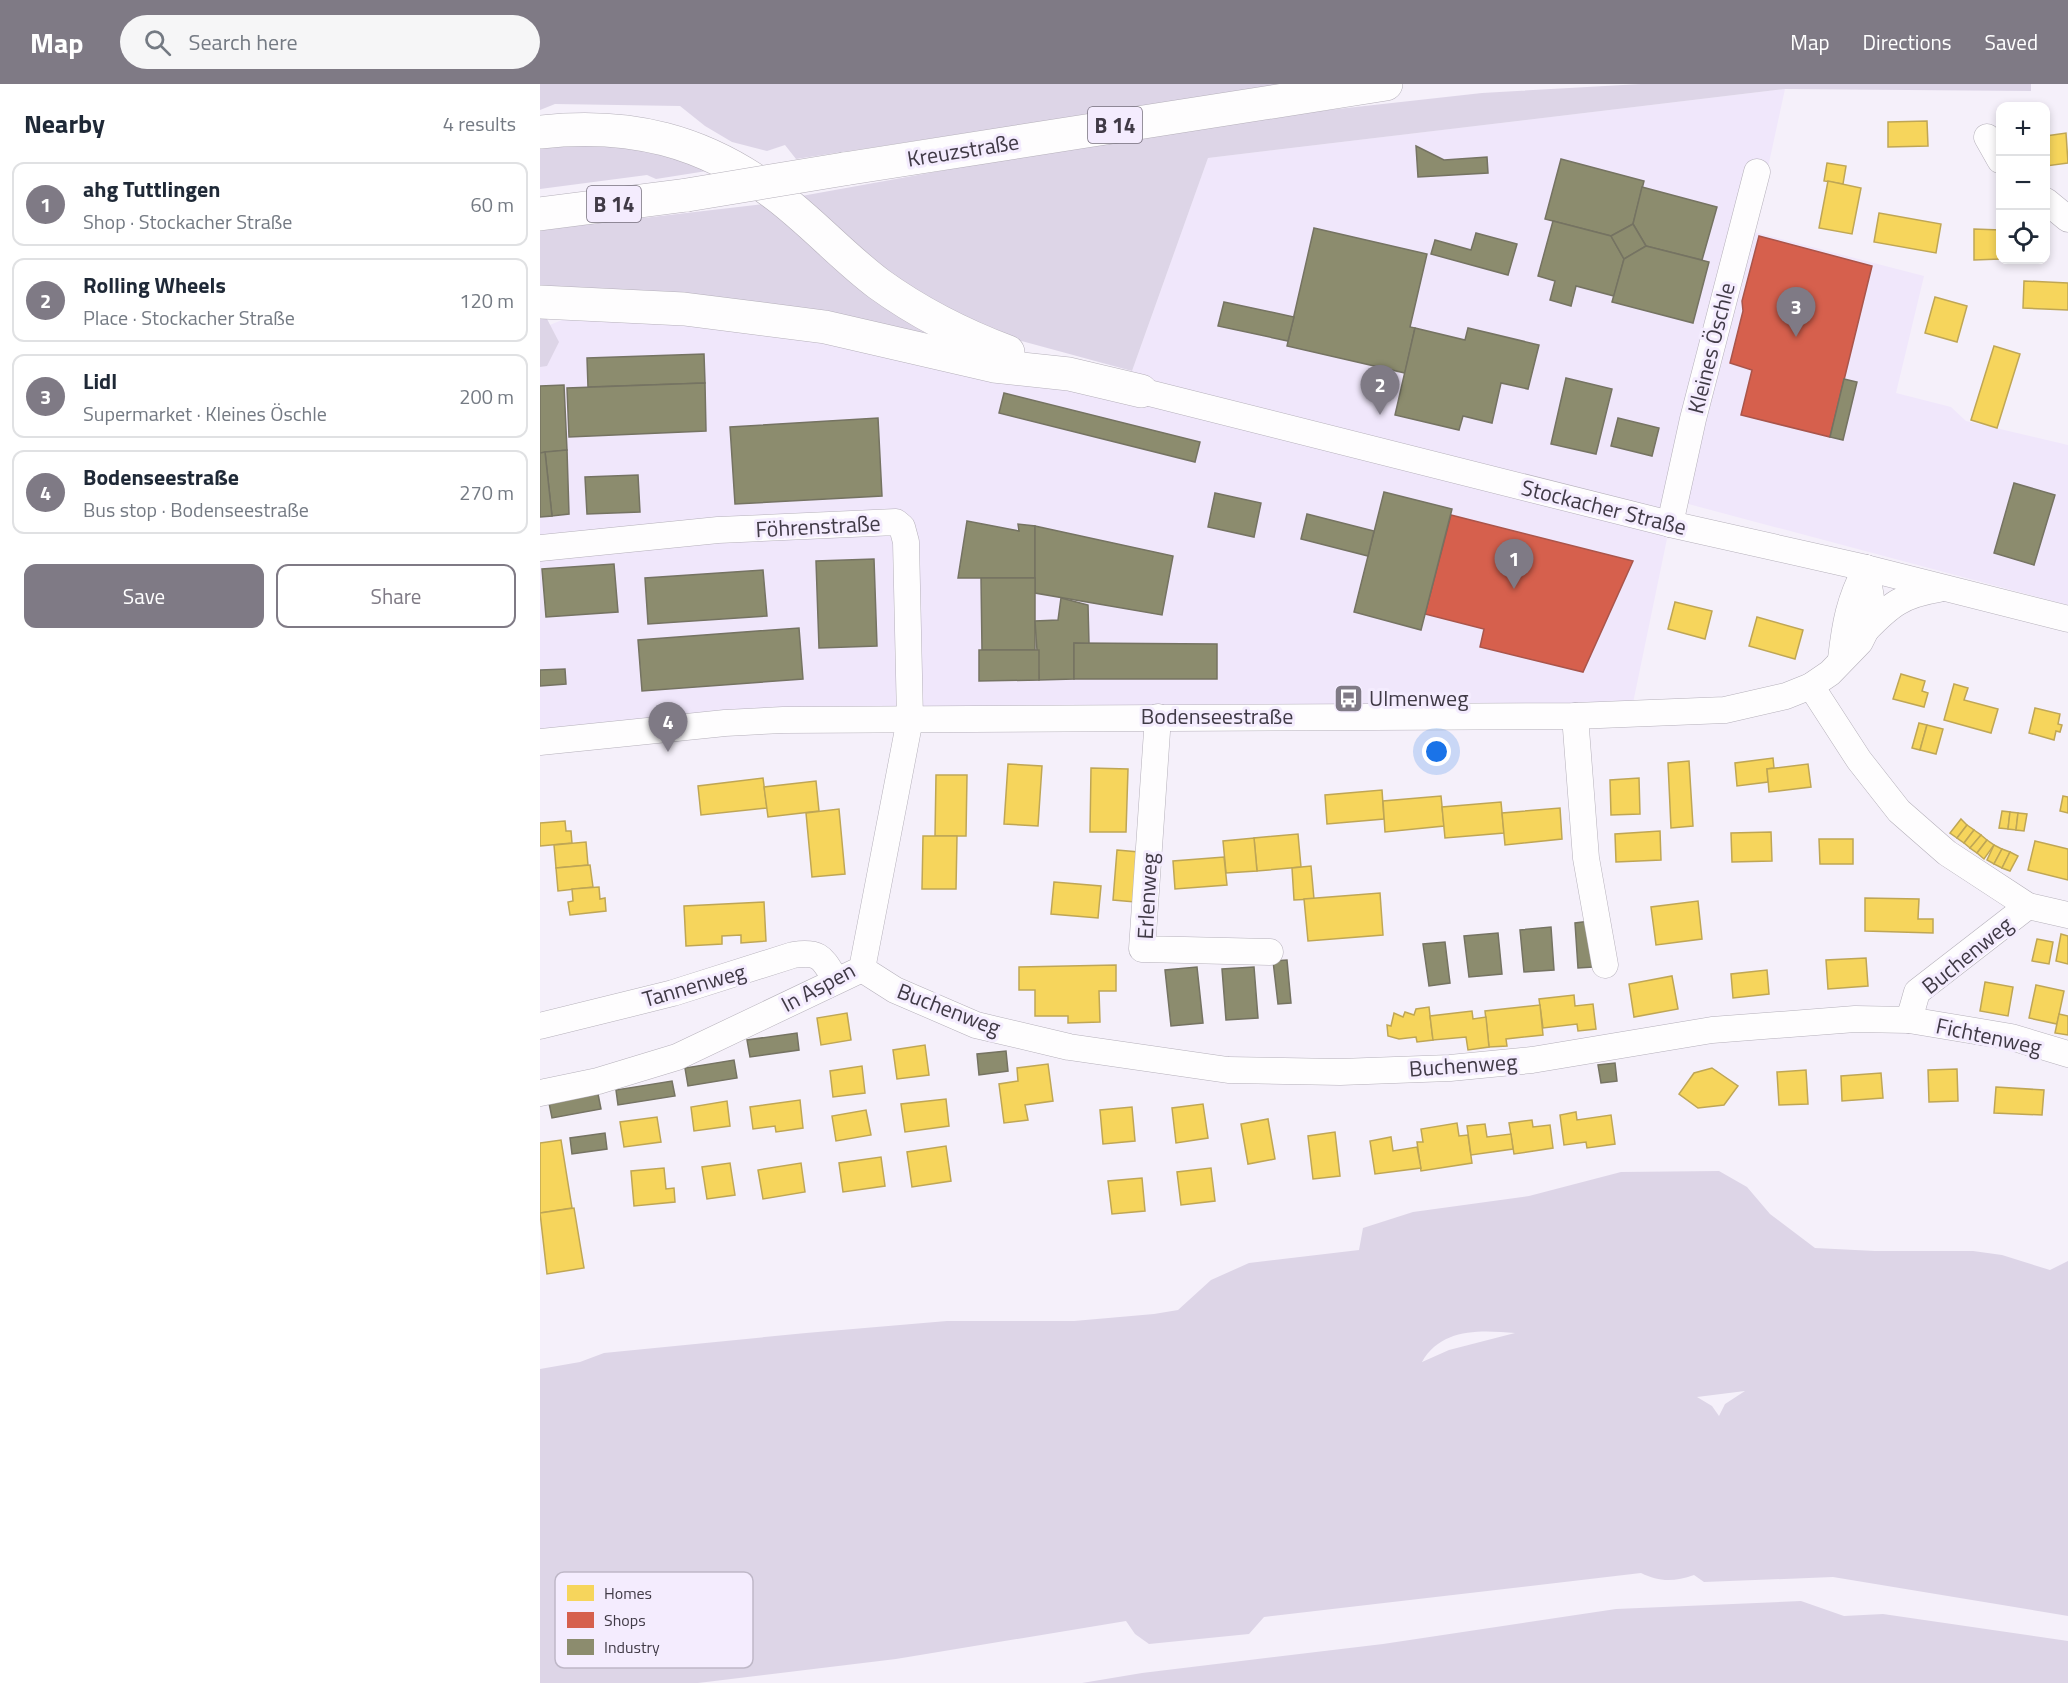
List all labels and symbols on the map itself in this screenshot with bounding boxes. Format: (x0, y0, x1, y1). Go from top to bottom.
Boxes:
road number: B 14 (1088, 107, 1142, 143)
street label: Kreuzstraße (905, 124, 1021, 176)
road number: B 14 (587, 186, 641, 222)
street label: Kleines Öschle (1678, 279, 1744, 417)
pin: 3 (1776, 288, 1816, 337)
pin: 2 (1360, 366, 1400, 415)
street label: Stockacher Straße (1518, 470, 1690, 544)
street label: Föhrenstraße (755, 506, 881, 546)
pin: 1 (1494, 540, 1534, 589)
place label: Ulmenweg (1369, 681, 1469, 715)
bus stop icon: Ulmenweg (1332, 682, 1364, 714)
street label: Bodenseestraße (1141, 699, 1293, 733)
pin: 4 (648, 702, 688, 752)
your location (1422, 737, 1451, 766)
street label: Erlenweg (1128, 852, 1166, 940)
street label: Buchenweg (1914, 908, 2020, 1002)
street label: In Aspen (775, 953, 861, 1021)
street label: Tannenweg (638, 954, 750, 1016)
street label: Buchenweg (892, 974, 1006, 1044)
street label: Fichtenweg (1933, 1008, 2045, 1064)
street label: Buchenweg (1408, 1044, 1518, 1086)
legend (555, 1572, 753, 1668)
text: Homes (604, 1581, 652, 1605)
text: Shops (604, 1608, 646, 1632)
text: Industry (604, 1635, 660, 1659)

